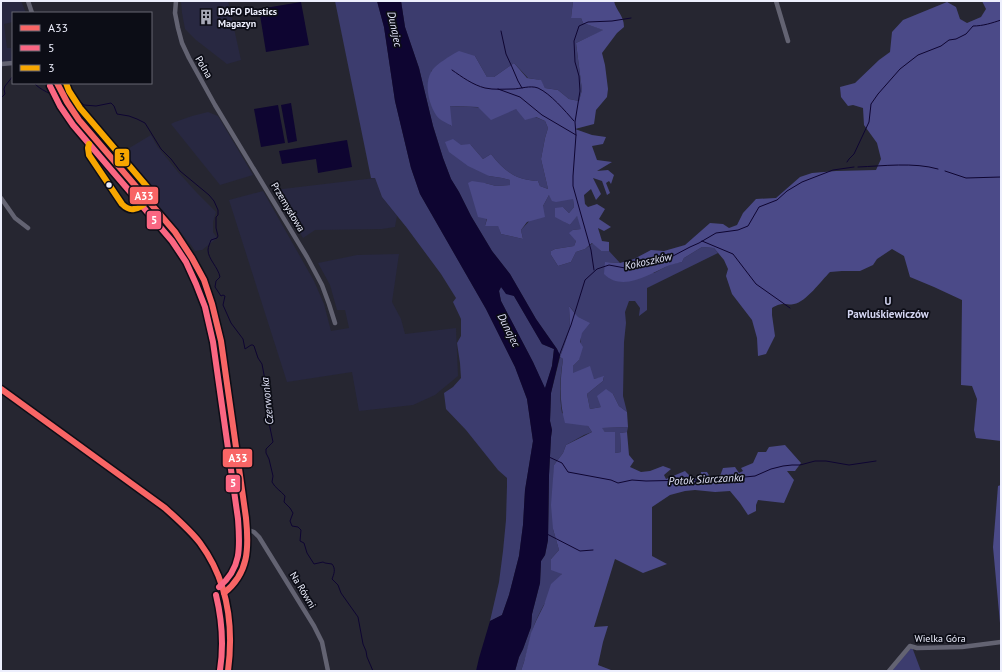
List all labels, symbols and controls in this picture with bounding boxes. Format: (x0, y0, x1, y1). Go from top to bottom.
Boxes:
place label: DAFO Plastics Magazyn (218, 5, 277, 30)
building icon: DAFO Plastics Magazyn (197, 8, 215, 26)
water label: Dunajec (384, 10, 406, 48)
legend (12, 12, 152, 84)
text: A33 (48, 20, 68, 35)
text: 5 (48, 40, 55, 55)
street label: Polna (192, 53, 216, 81)
text: 3 (48, 60, 55, 75)
line badge: 3 (114, 148, 130, 167)
text: 3 (119, 150, 125, 164)
unlabelled marker (104, 180, 114, 190)
street label: Przemysłowa (268, 180, 308, 234)
line badge: A33 (129, 186, 159, 205)
text: A33 (134, 189, 154, 203)
line badge: 5 (146, 210, 162, 230)
text: 5 (151, 213, 157, 227)
water label: Kokoszków (623, 249, 675, 273)
district label: U Pawluśkiewiczów (847, 294, 930, 321)
water label: Dunajec (495, 311, 524, 350)
water label: Czerwonka (257, 376, 276, 426)
line badge: A33 (222, 448, 253, 468)
text: A33 (228, 451, 248, 465)
water label: Potok Siarczanka (668, 470, 745, 488)
line badge: 5 (225, 474, 241, 493)
text: 5 (230, 476, 236, 490)
street label: Na Równi (287, 569, 319, 611)
street label: Wielka Góra (914, 632, 966, 645)

